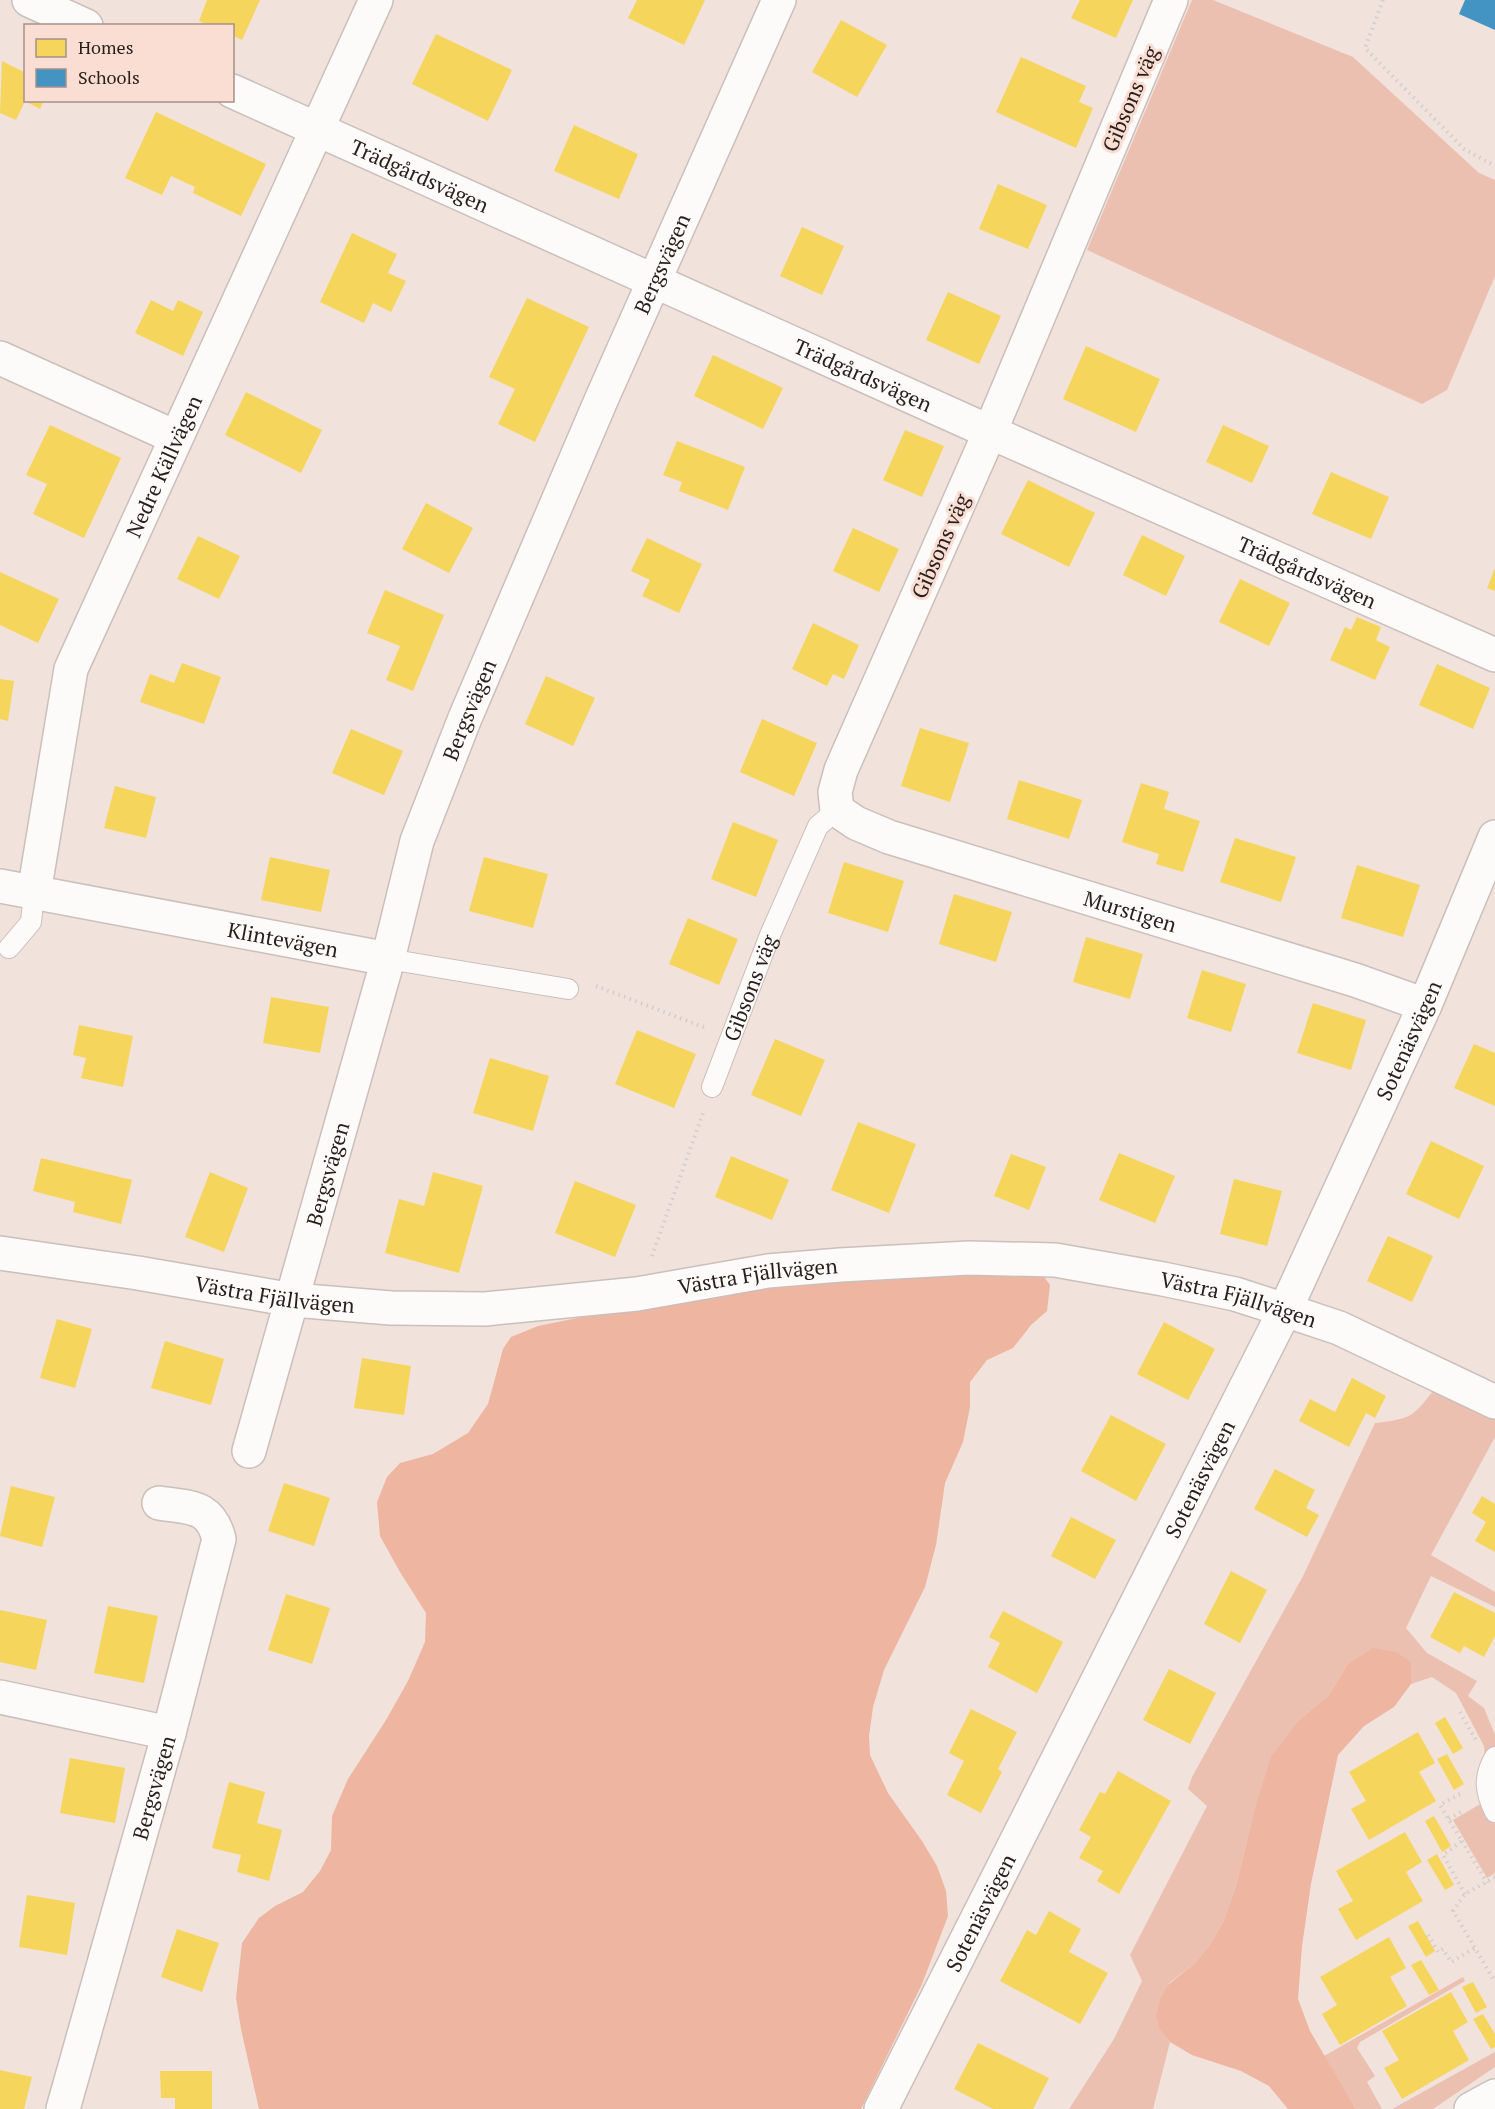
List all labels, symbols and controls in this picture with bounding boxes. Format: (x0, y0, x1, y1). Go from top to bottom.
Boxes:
legend (24, 24, 234, 102)
text: Homes (78, 35, 133, 59)
street label: Gibsons väg (1095, 41, 1165, 156)
text: Schools (78, 65, 140, 89)
street label: Trädgårdsvägen (346, 132, 494, 219)
street label: Bergsvägen (627, 209, 697, 318)
street label: Trädgårdsvägen (790, 332, 937, 418)
street label: Nedre Källvägen (119, 390, 208, 542)
street label: Gibsons väg (904, 488, 976, 603)
street label: Trädgårdsvägen (1234, 529, 1381, 615)
street label: Bergsvägen (436, 654, 503, 764)
street label: Murstigen (1080, 884, 1181, 939)
street label: Klintevägen (225, 915, 341, 963)
street label: Gibsons väg (717, 930, 783, 1045)
street label: Sotenäsvägen (1369, 976, 1448, 1105)
street label: Bergsvägen (299, 1118, 355, 1229)
street label: Västra Fjällvägen (676, 1251, 839, 1301)
street label: Västra Fjällvägen (1158, 1265, 1321, 1334)
street label: Västra Fjällvägen (193, 1269, 356, 1319)
street label: Sotenäsvägen (1158, 1415, 1241, 1543)
street label: Bergsvägen (126, 1732, 182, 1843)
street label: Sotenäsvägen (939, 1849, 1022, 1976)

